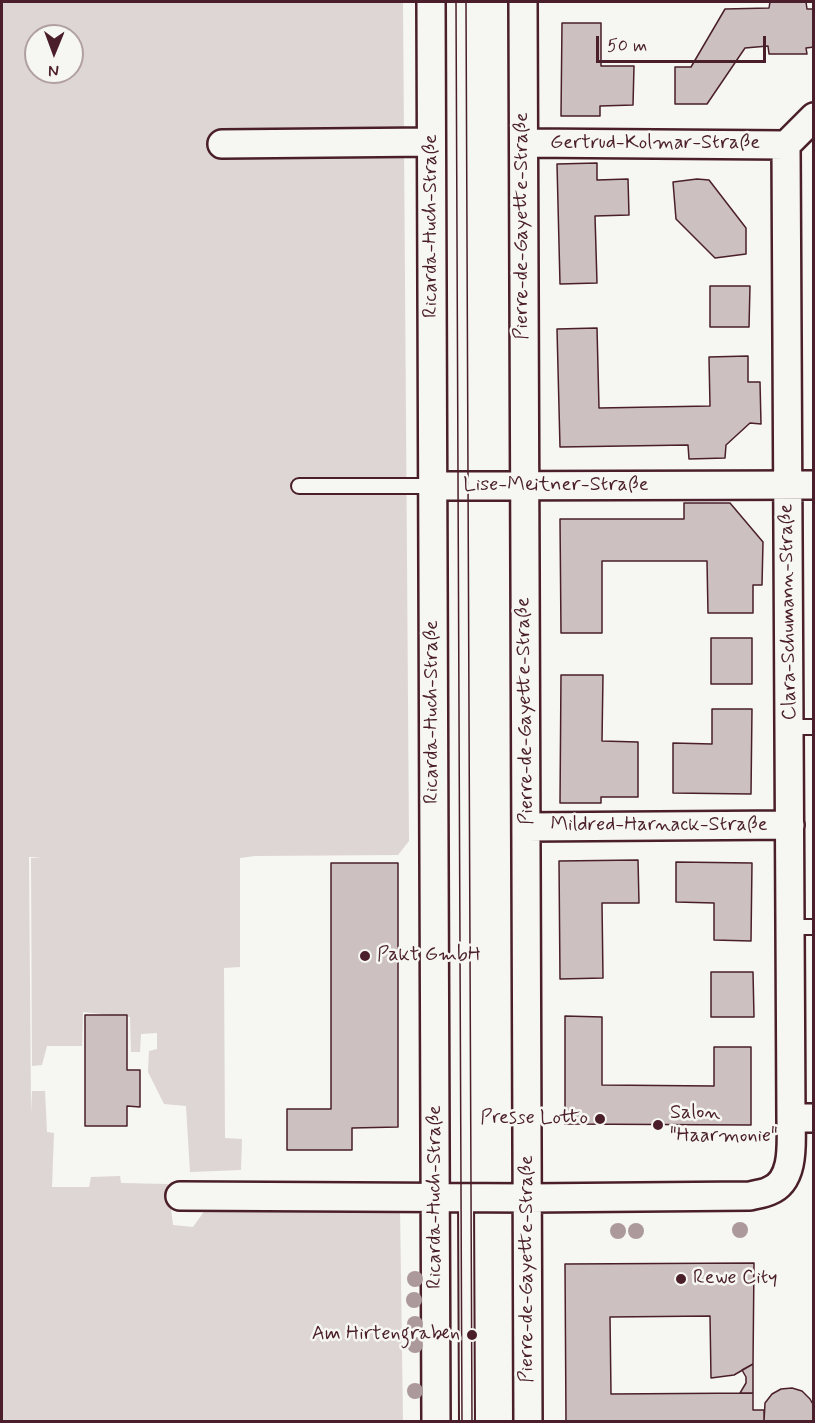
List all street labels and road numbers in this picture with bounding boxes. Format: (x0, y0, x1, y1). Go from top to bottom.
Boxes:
street label: Pierre-de-Gayette-Straße (511, 112, 535, 340)
street label: Gertrud-Kolmar-Straße (550, 132, 760, 156)
street label: Ricarda-Huch-Straße (420, 134, 444, 318)
street label: Lise-Meitner-Straße (463, 474, 649, 498)
street label: Clara-Schumann-Straße (775, 504, 803, 720)
street label: Pierre-de-Gayette-Straße (512, 597, 540, 825)
street label: Ricarda-Huch-Straße (421, 620, 445, 804)
street label: Mildred-Harnack-Straße (550, 814, 768, 838)
street label: Ricarda-Huch-Straße (424, 1105, 448, 1289)
street label: Pierre-de-Gayette-Straße (516, 1155, 540, 1383)

